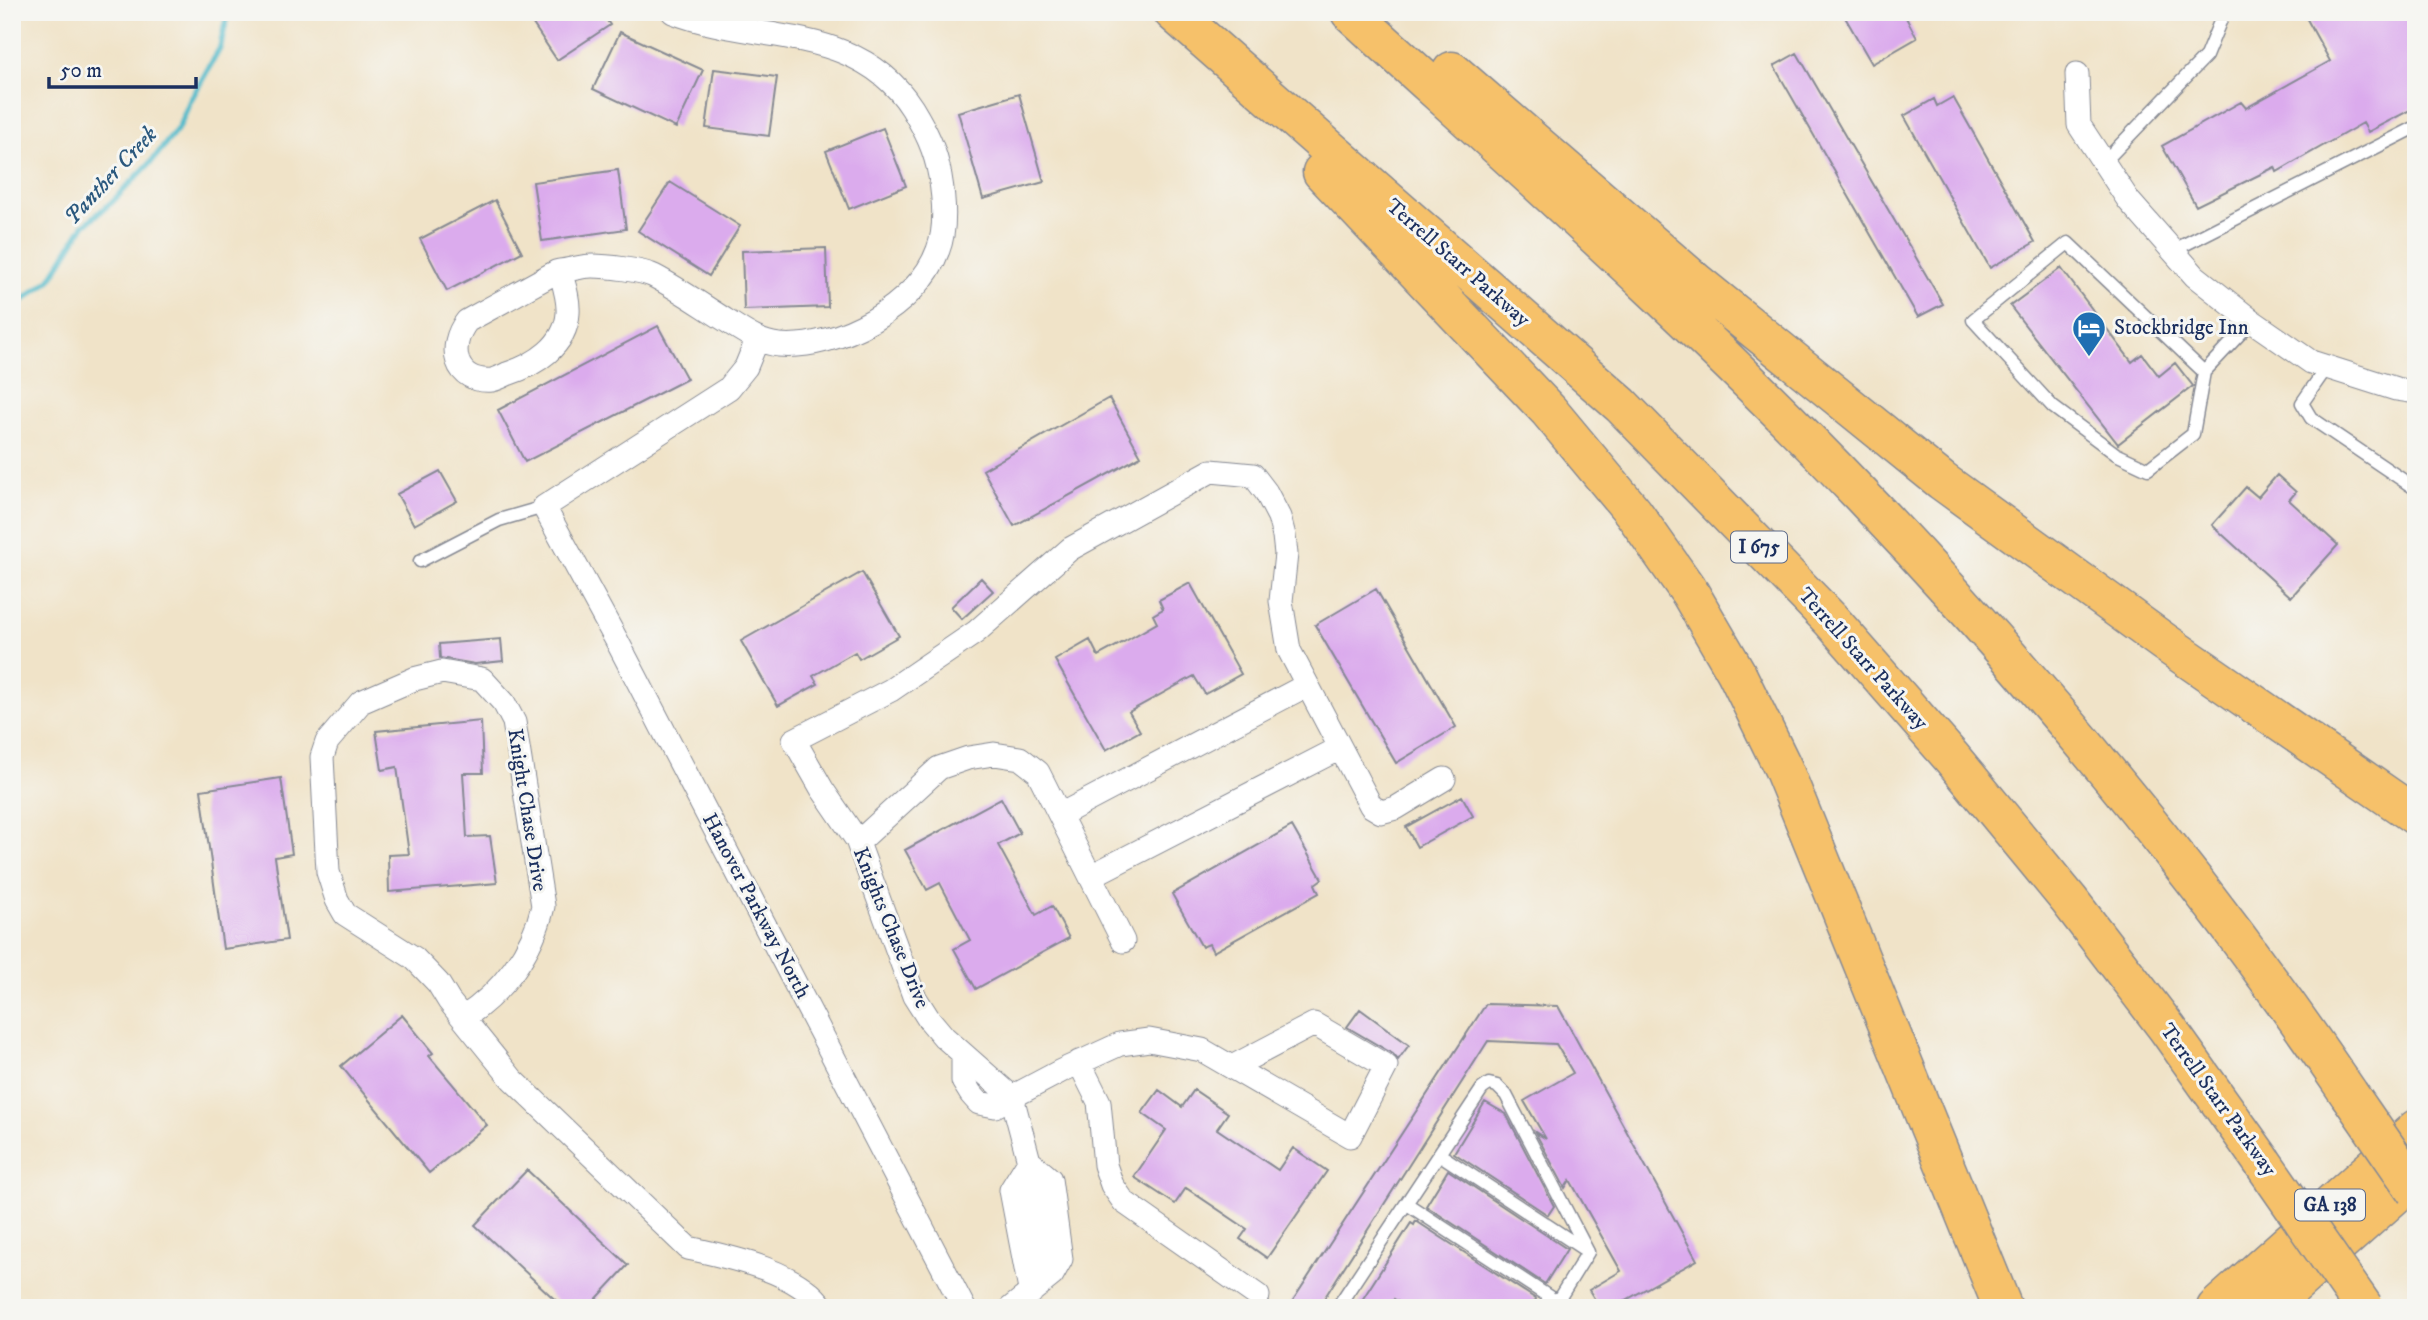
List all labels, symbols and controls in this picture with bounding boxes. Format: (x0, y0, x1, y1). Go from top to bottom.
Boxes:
scale bar (49, 46, 196, 90)
text: 50 m (60, 58, 102, 84)
water label: Panther Creek (58, 120, 164, 231)
street label: Terrell Starr Parkway (1381, 193, 1536, 333)
hotel icon: Stockbridge Inn (2070, 309, 2108, 358)
place label: Stockbridge Inn (2114, 315, 2249, 341)
road number: I 675 (1731, 532, 1787, 562)
street label: Terrell Starr Parkway (1792, 583, 1934, 736)
street label: Knight Chase Drive (501, 727, 553, 893)
street label: Hanover Parkway North (696, 809, 816, 1003)
street label: Knights Chase Drive (847, 844, 935, 1013)
street label: Terrell Starr Parkway (2154, 1019, 2283, 1182)
road number: GA 138 (2295, 1190, 2365, 1220)

